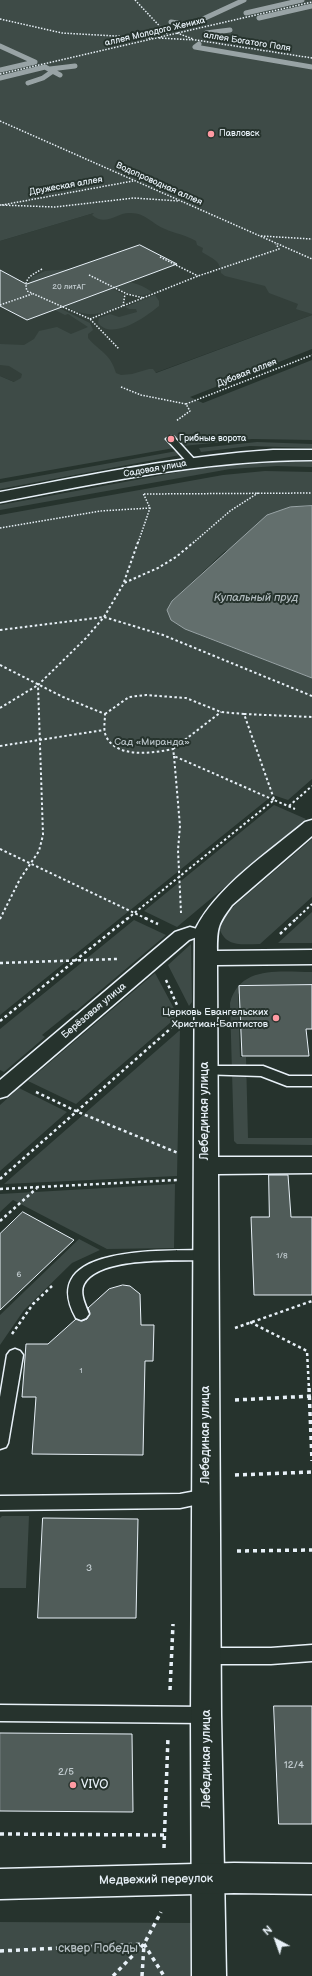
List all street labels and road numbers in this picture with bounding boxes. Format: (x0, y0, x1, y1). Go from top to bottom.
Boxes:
street label: аллея Молодого Жениха (104, 15, 206, 49)
street label: аллея Богатого Поля (203, 30, 291, 54)
street label: Водопроводная аллея (114, 160, 204, 208)
street label: Дружеская аллея (29, 174, 103, 198)
street label: Дубовая аллея (216, 357, 278, 389)
street label: Садовая улица (123, 458, 187, 480)
street label: Берёзовая улица (59, 980, 129, 1042)
street label: Лебединая улица (198, 1062, 212, 1160)
street label: Лебединая улица (199, 1386, 213, 1484)
street label: Лебединая улица (200, 1710, 214, 1808)
street label: Медвежий переулок (99, 1872, 213, 1888)

